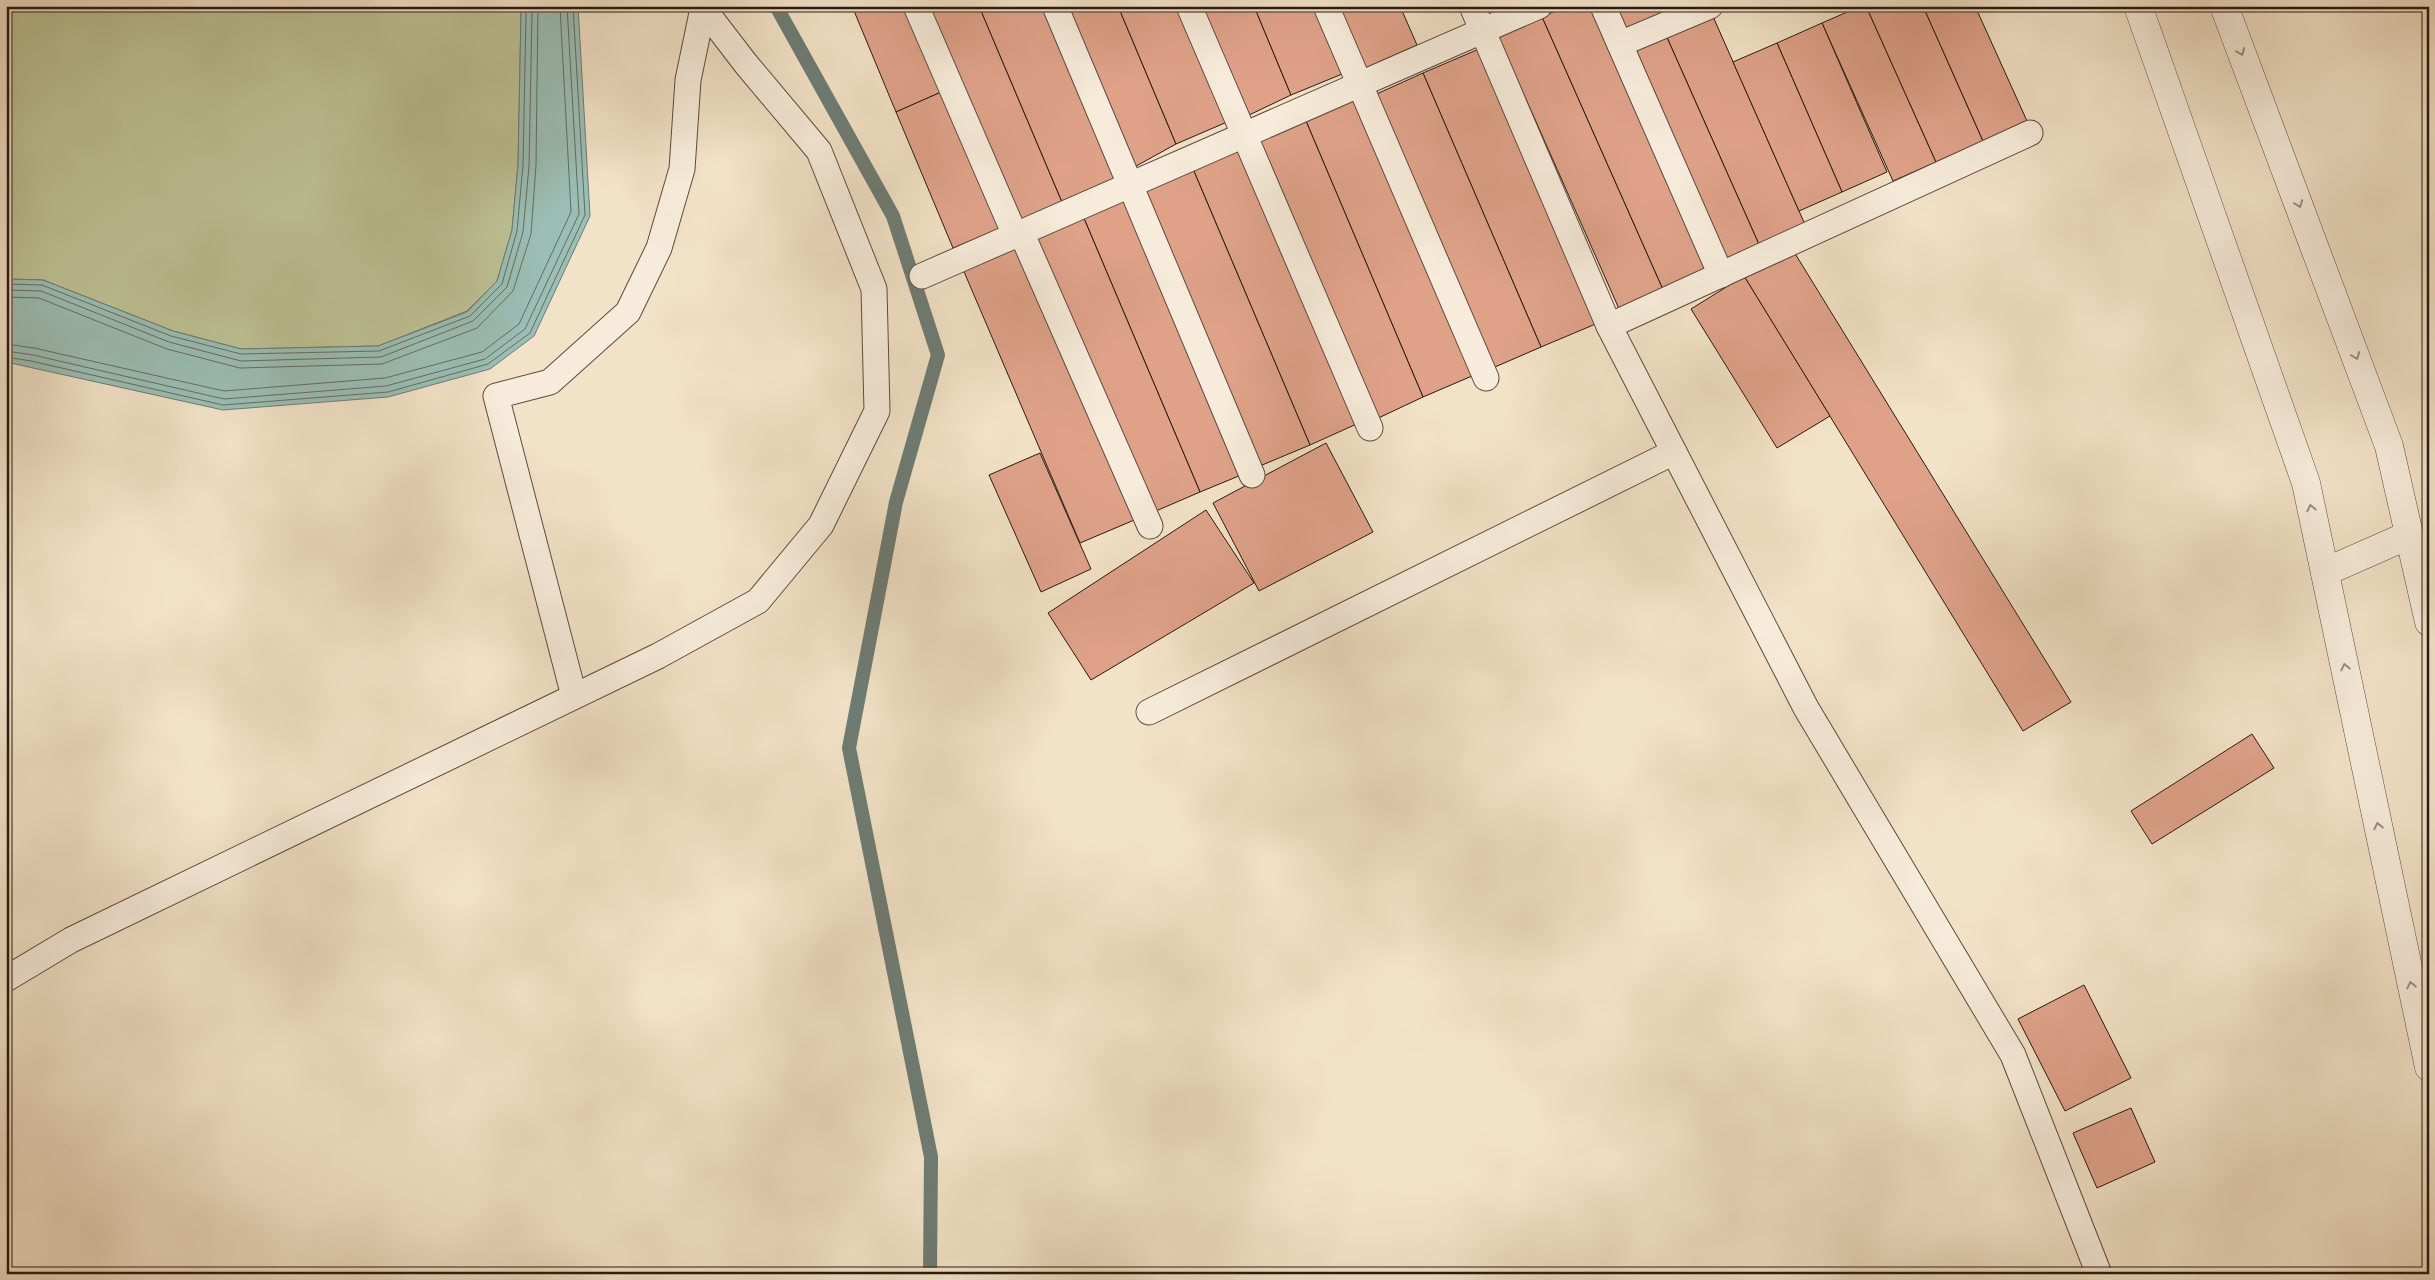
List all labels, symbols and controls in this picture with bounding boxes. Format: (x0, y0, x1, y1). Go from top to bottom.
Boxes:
one-way arrow (2235, 47, 2246, 56)
one-way arrow (2292, 199, 2303, 208)
one-way arrow (2350, 351, 2360, 360)
one-way arrow (2306, 504, 2317, 513)
one-way arrow (2340, 663, 2350, 672)
one-way arrow (2373, 822, 2384, 831)
one-way arrow (2407, 981, 2417, 990)

